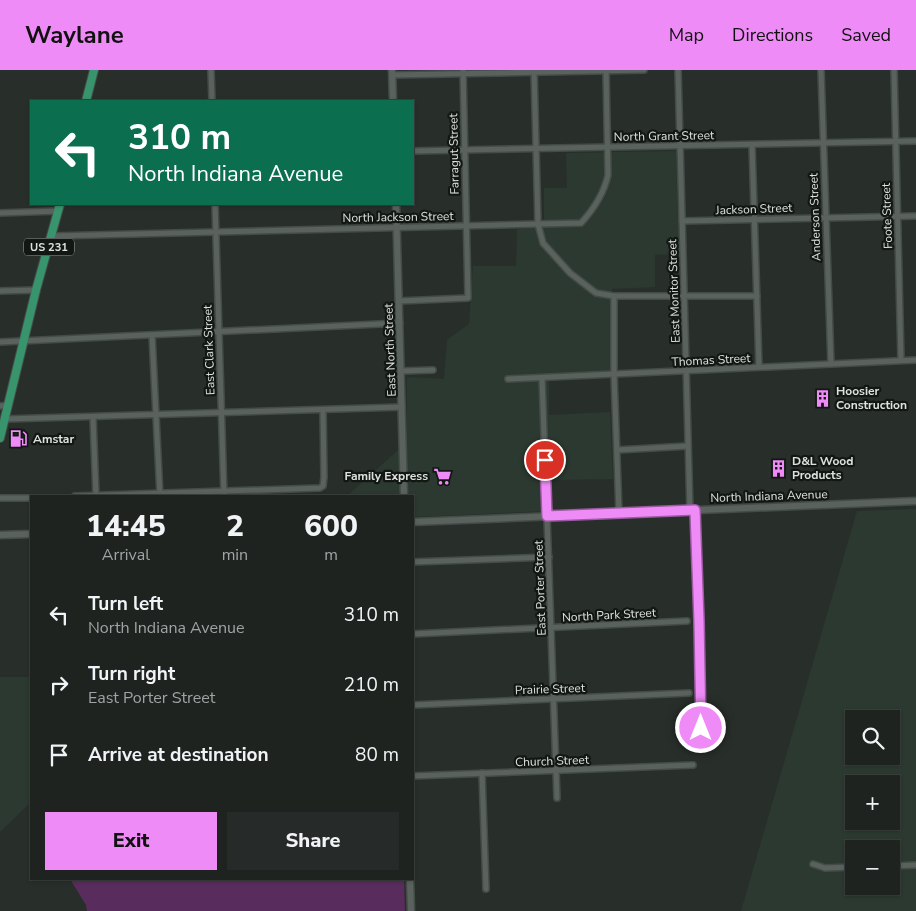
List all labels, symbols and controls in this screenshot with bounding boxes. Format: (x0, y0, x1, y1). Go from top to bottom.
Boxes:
text: Waylane (25, 19, 124, 51)
text: Map (669, 23, 704, 47)
text: Directions (732, 23, 813, 47)
text: Saved (841, 23, 891, 47)
street label: Farragut Street (445, 112, 463, 195)
text: 310 m (128, 114, 231, 161)
icon: left (45, 120, 110, 185)
street label: North Grant Street (614, 127, 715, 145)
text: North Indiana Avenue (128, 159, 343, 189)
street label: Anderson Street (805, 172, 825, 261)
street label: Foote Street (878, 182, 896, 249)
street label: Jackson Street (714, 200, 793, 218)
street label: North Jackson Street (342, 208, 454, 226)
road number: US 231 (24, 238, 74, 256)
street label: East Monitor Street (664, 238, 684, 343)
street label: East North Street (380, 302, 400, 397)
street label: East Clark Street (199, 304, 219, 395)
street label: Thomas Street (671, 350, 752, 370)
place label: Hoosier Construction (836, 383, 907, 413)
building icon: Hoosier Construction (812, 388, 832, 408)
fuel station icon: Amstar (9, 429, 29, 449)
place label: Amstar (33, 431, 74, 447)
pin (524, 439, 566, 481)
icon: arrive (531, 446, 559, 474)
place label: D&L Wood Products (792, 453, 853, 483)
building icon: D&L Wood Products (768, 458, 788, 478)
supermarket icon: Family Express (432, 466, 452, 486)
place label: Family Express (344, 468, 428, 484)
street label: North Indiana Avenue (710, 486, 828, 506)
text: 14:45 (86, 506, 166, 547)
text: 2 (226, 506, 244, 547)
text: 600 (304, 506, 358, 547)
street label: East Porter Street (530, 539, 550, 636)
text: Arrival (102, 544, 150, 566)
text: min (222, 544, 248, 566)
text: m (324, 544, 338, 566)
text: Turn left (88, 591, 163, 617)
icon: left (45, 601, 73, 629)
text: 310 m (344, 602, 399, 628)
street label: North Park Street (562, 605, 657, 625)
text: North Indiana Avenue (88, 617, 245, 639)
text: Turn right (88, 661, 175, 687)
icon: right (45, 671, 73, 699)
text: 210 m (344, 672, 399, 698)
street label: Prairie Street (515, 680, 586, 698)
text: East Porter Street (88, 687, 215, 709)
position arrow (674, 701, 726, 753)
map controls (845, 710, 900, 895)
button: search (845, 710, 900, 765)
icon: arrive (45, 741, 73, 769)
text: Arrive at destination (88, 742, 269, 768)
text: 80 m (355, 742, 399, 768)
street label: Church Street (515, 752, 590, 770)
button: + (845, 775, 900, 830)
button: Exit (45, 812, 217, 870)
button: Share (227, 812, 399, 870)
button: − (845, 840, 900, 895)

